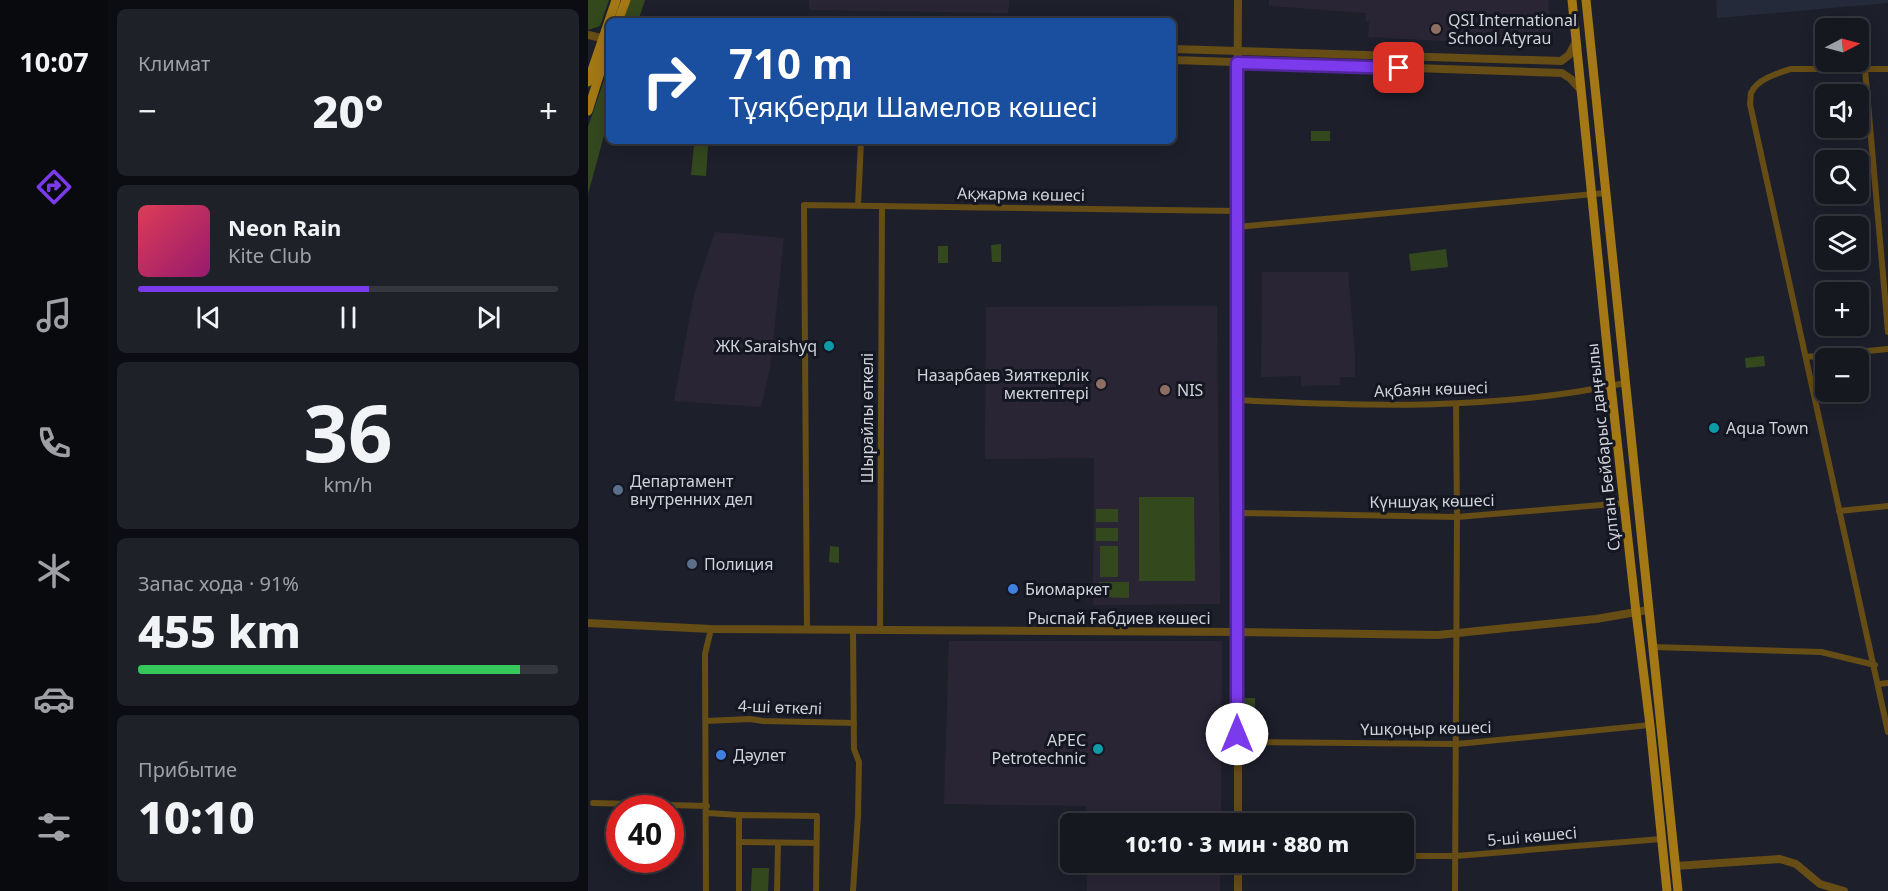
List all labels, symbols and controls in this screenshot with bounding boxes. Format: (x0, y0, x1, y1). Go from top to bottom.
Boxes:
place label: QSI International School Atyrau (1448, 9, 1577, 49)
north arrow (1815, 18, 1869, 72)
map controls (1815, 18, 1869, 402)
marker: QSI International School Atyrau (1429, 22, 1443, 36)
text: 710 m (729, 34, 853, 91)
icon: right (630, 42, 708, 120)
pin (1373, 42, 1424, 93)
text: 10:07 (19, 43, 89, 80)
text: Климат (138, 50, 210, 77)
icon: arrive (1382, 51, 1415, 84)
text: 20° (312, 80, 384, 141)
button: sound (1815, 84, 1869, 138)
text: − (138, 88, 157, 133)
text: + (539, 88, 558, 133)
text: Тұяқберди Шамелов көшесі (729, 88, 1098, 125)
button: search (1815, 150, 1869, 204)
icon: directions (33, 166, 75, 208)
street label: Ақжарма көшесі (957, 182, 1085, 206)
text: Neon Rain (228, 212, 341, 242)
button: layers (1815, 216, 1869, 270)
text: Kite Club (228, 242, 312, 269)
button: + (1815, 282, 1869, 336)
icon: music (33, 294, 75, 336)
icon: previous (192, 301, 225, 334)
icon: pause (332, 301, 365, 334)
icon: next (472, 301, 505, 334)
place label: ЖК Saraishyq (716, 335, 817, 357)
marker: ЖК Saraishyq (822, 339, 836, 353)
street label: Сұлтан Бейбарыс даңғылы (1581, 342, 1625, 552)
button: − (1815, 348, 1869, 402)
street label: Шырайлы өткелі (856, 353, 878, 483)
place label: Назарбаев Зияткерлік мектептері (917, 364, 1089, 404)
street label: Ақбаян көшесі (1374, 376, 1488, 402)
marker: Назарбаев Зияткерлік мектептері (1094, 377, 1108, 391)
text: 36 (303, 379, 393, 485)
place label: NIS (1177, 379, 1204, 401)
marker: NIS (1158, 383, 1172, 397)
place label: Aqua Town (1726, 417, 1809, 439)
marker: Aqua Town (1707, 421, 1721, 435)
icon: phone (33, 422, 75, 464)
place label: Департамент внутренних дел (630, 470, 753, 510)
text: km/h (323, 471, 373, 498)
marker: Департамент внутренних дел (611, 483, 625, 497)
street label: Күншуақ көшесі (1369, 489, 1495, 513)
icon: climate (33, 550, 75, 592)
place label: Полиция (704, 553, 774, 575)
marker: Полиция (685, 557, 699, 571)
text: Запас хода · 91% (138, 570, 299, 597)
place label: Биомаркет (1025, 578, 1110, 600)
marker: Биомаркет (1006, 582, 1020, 596)
text: 455 km (138, 600, 301, 661)
street label: Рыспай Ғабдиев көшесі (1027, 607, 1211, 629)
icon: car (33, 678, 75, 720)
street label: 4-ші өткелі (737, 695, 823, 719)
position arrow (1205, 702, 1269, 766)
street label: Үшқоңыр көшесі (1360, 716, 1492, 740)
place label: APEC Petrotechnic (991, 729, 1086, 769)
marker: APEC Petrotechnic (1091, 742, 1105, 756)
place label: Дәулет (733, 744, 787, 766)
marker: Дәулет (714, 748, 728, 762)
text: Прибытие (138, 756, 237, 783)
text: 10:10 (138, 786, 255, 847)
speed limit sign: 40 (606, 795, 684, 873)
icon: filters (33, 806, 75, 848)
street label: 5-ші көшесі (1486, 821, 1578, 851)
text: 10:10 · 3 мин · 880 m (1125, 828, 1349, 858)

